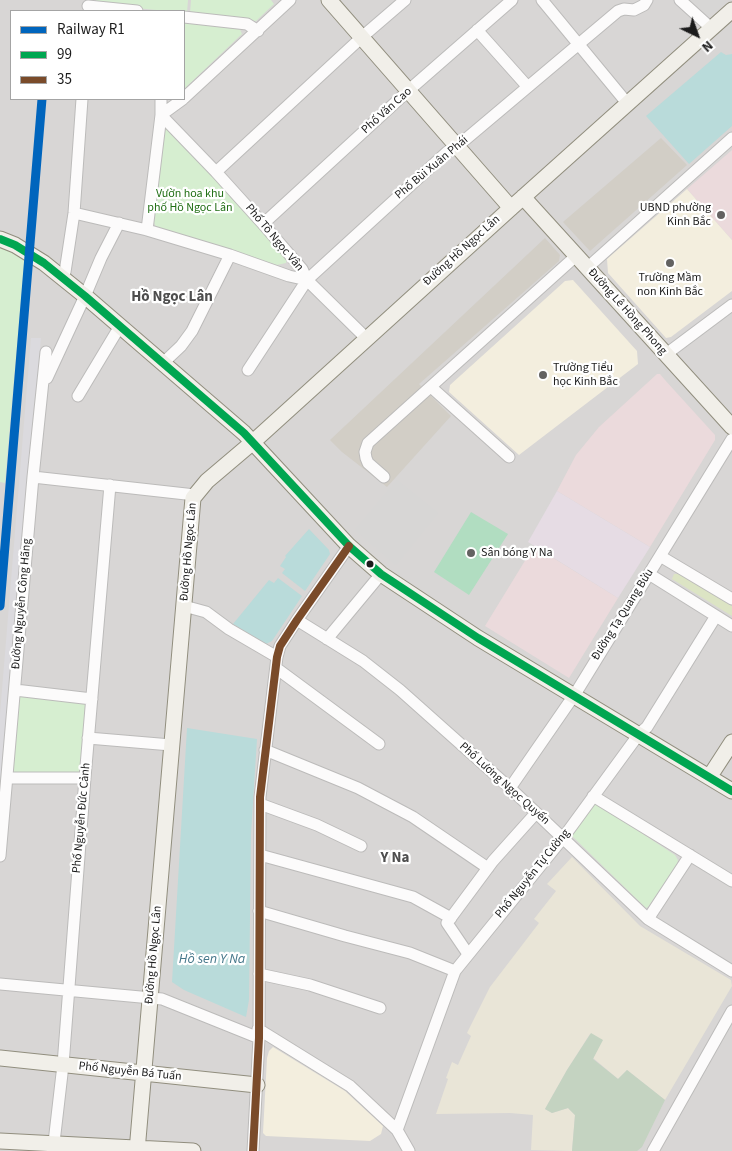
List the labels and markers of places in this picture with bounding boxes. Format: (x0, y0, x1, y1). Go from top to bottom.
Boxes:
place label: UBND phường Kinh Bắc (640, 201, 711, 229)
marker: UBND phường Kinh Bắc (715, 209, 727, 221)
marker: Trường Mầm non Kinh Bắc (664, 257, 676, 269)
place label: Trường Mầm non Kinh Bắc (637, 271, 703, 299)
place label: Trường Tiểu học Kinh Bắc (553, 361, 618, 389)
marker: Trường Tiểu học Kinh Bắc (537, 369, 549, 381)
place label: Sân bóng Y Na (481, 546, 552, 560)
marker: Sân bóng Y Na (465, 547, 477, 559)
unlabelled marker (365, 559, 375, 569)

